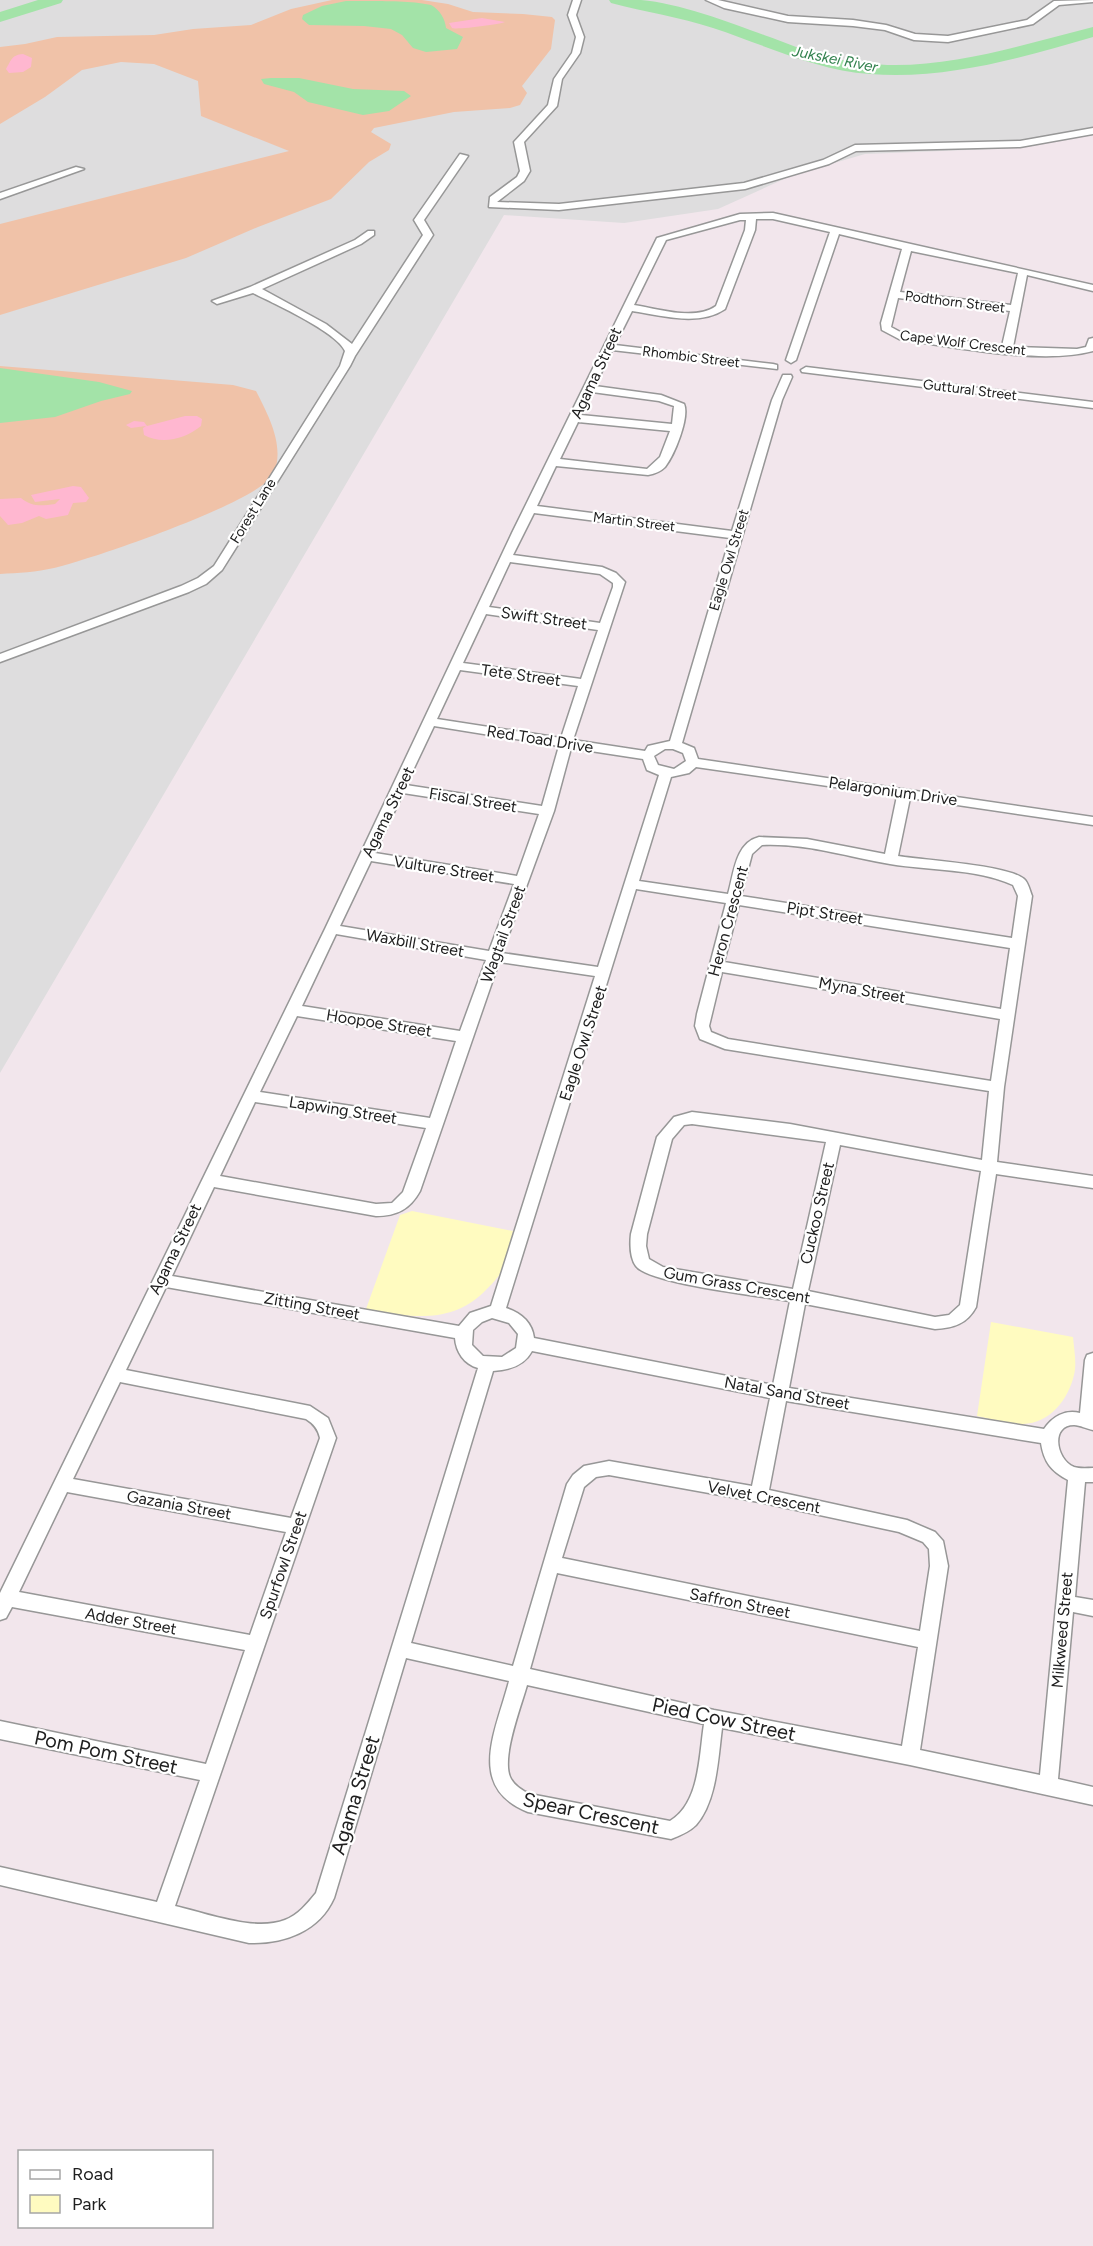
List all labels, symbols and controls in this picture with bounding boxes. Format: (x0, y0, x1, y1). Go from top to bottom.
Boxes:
water label: Jukskei River (790, 42, 880, 76)
street label: Podthorn Street (904, 287, 1006, 317)
street label: Agama Street (567, 324, 625, 422)
street label: Cape Wolf Crescent (899, 327, 1027, 359)
street label: Rhombic Street (641, 343, 741, 371)
street label: Guttural Street (922, 376, 1018, 404)
street label: Forest Lane (226, 475, 280, 547)
street label: Eagle Owl Street (705, 507, 753, 613)
street label: Martin Street (592, 509, 676, 535)
street label: Swift Street (500, 603, 588, 633)
street label: Tete Street (480, 660, 562, 690)
street label: Red Toad Drive (485, 721, 595, 757)
street label: Agama Street (358, 763, 418, 861)
street label: Pelargonium Drive (827, 773, 959, 809)
street label: Fiscal Street (428, 784, 518, 816)
street label: Vulture Street (392, 852, 496, 886)
street label: Heron Crescent (704, 864, 752, 978)
street label: Wagtail Street (477, 883, 529, 985)
street label: Pipt Street (785, 898, 865, 928)
street label: Waxbill Street (364, 925, 466, 961)
street label: Myna Street (817, 973, 907, 1007)
street label: Eagle Owl Street (555, 983, 611, 1103)
street label: Hoopoe Street (325, 1005, 433, 1041)
street label: Lapwing Street (288, 1092, 398, 1128)
street label: Cuckoo Street (796, 1160, 838, 1266)
street label: Agama Street (145, 1200, 205, 1298)
street label: Gum Grass Crescent (662, 1263, 812, 1307)
street label: Zitting Street (263, 1288, 361, 1324)
street label: Natal Sand Street (723, 1373, 851, 1413)
street label: Velvet Crescent (706, 1477, 822, 1517)
street label: Gazania Street (125, 1486, 233, 1524)
street label: Spurfowl Street (256, 1508, 310, 1622)
street label: Milkweed Street (1047, 1571, 1077, 1689)
street label: Saffron Street (688, 1584, 792, 1622)
street label: Adder Street (84, 1604, 178, 1638)
street label: Pied Cow Street (650, 1692, 798, 1746)
street label: Pom Pom Street (32, 1725, 180, 1779)
street label: Agama Street (325, 1732, 385, 1858)
street label: Spear Crescent (521, 1787, 661, 1839)
legend (18, 2150, 213, 2228)
text: Road (72, 2163, 113, 2185)
text: Park (72, 2193, 107, 2215)

